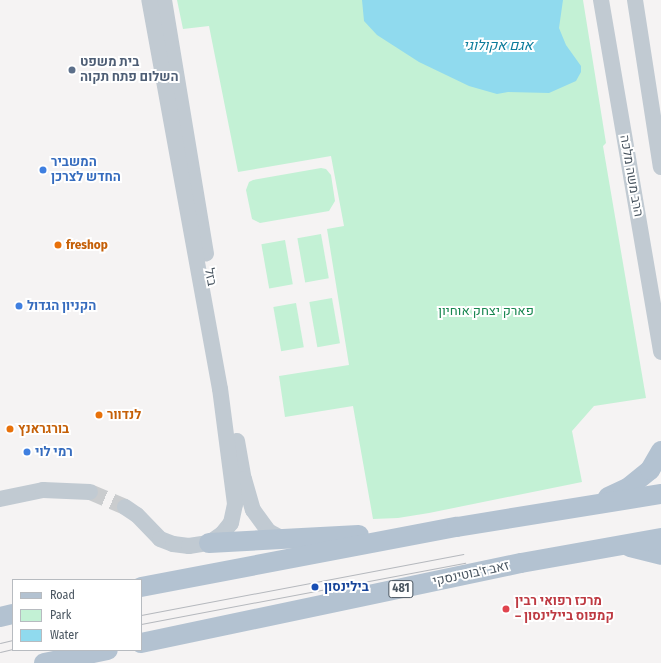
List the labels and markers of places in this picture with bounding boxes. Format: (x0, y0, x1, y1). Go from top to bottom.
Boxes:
place label: בית משפט השלום פתח תקוה (80, 55, 179, 86)
marker: בית משפט השלום פתח תקוה (67, 65, 77, 75)
place label: המשביר החדש לצרכן (51, 155, 121, 186)
marker: המשביר החדש לצרכן (38, 165, 48, 175)
place label: freshop (66, 237, 108, 253)
marker: freshop (53, 240, 63, 250)
place label: הקניון הגדול (27, 298, 96, 314)
marker: הקניון הגדול (14, 301, 24, 311)
place label: לנדוור (107, 407, 141, 423)
marker: לנדוור (94, 410, 104, 420)
place label: בורגראנץ (18, 421, 69, 437)
marker: בורגראנץ (5, 424, 15, 434)
place label: רמי לוי (35, 444, 73, 460)
marker: רמי לוי (22, 447, 32, 457)
place label: בילינסון (324, 579, 369, 595)
marker: בילינסון (309, 581, 321, 593)
place label: מרכז רפואי רבין – קמפוס ביילינסון (515, 594, 614, 625)
marker: מרכז רפואי רבין – קמפוס ביילינסון (500, 603, 512, 615)

